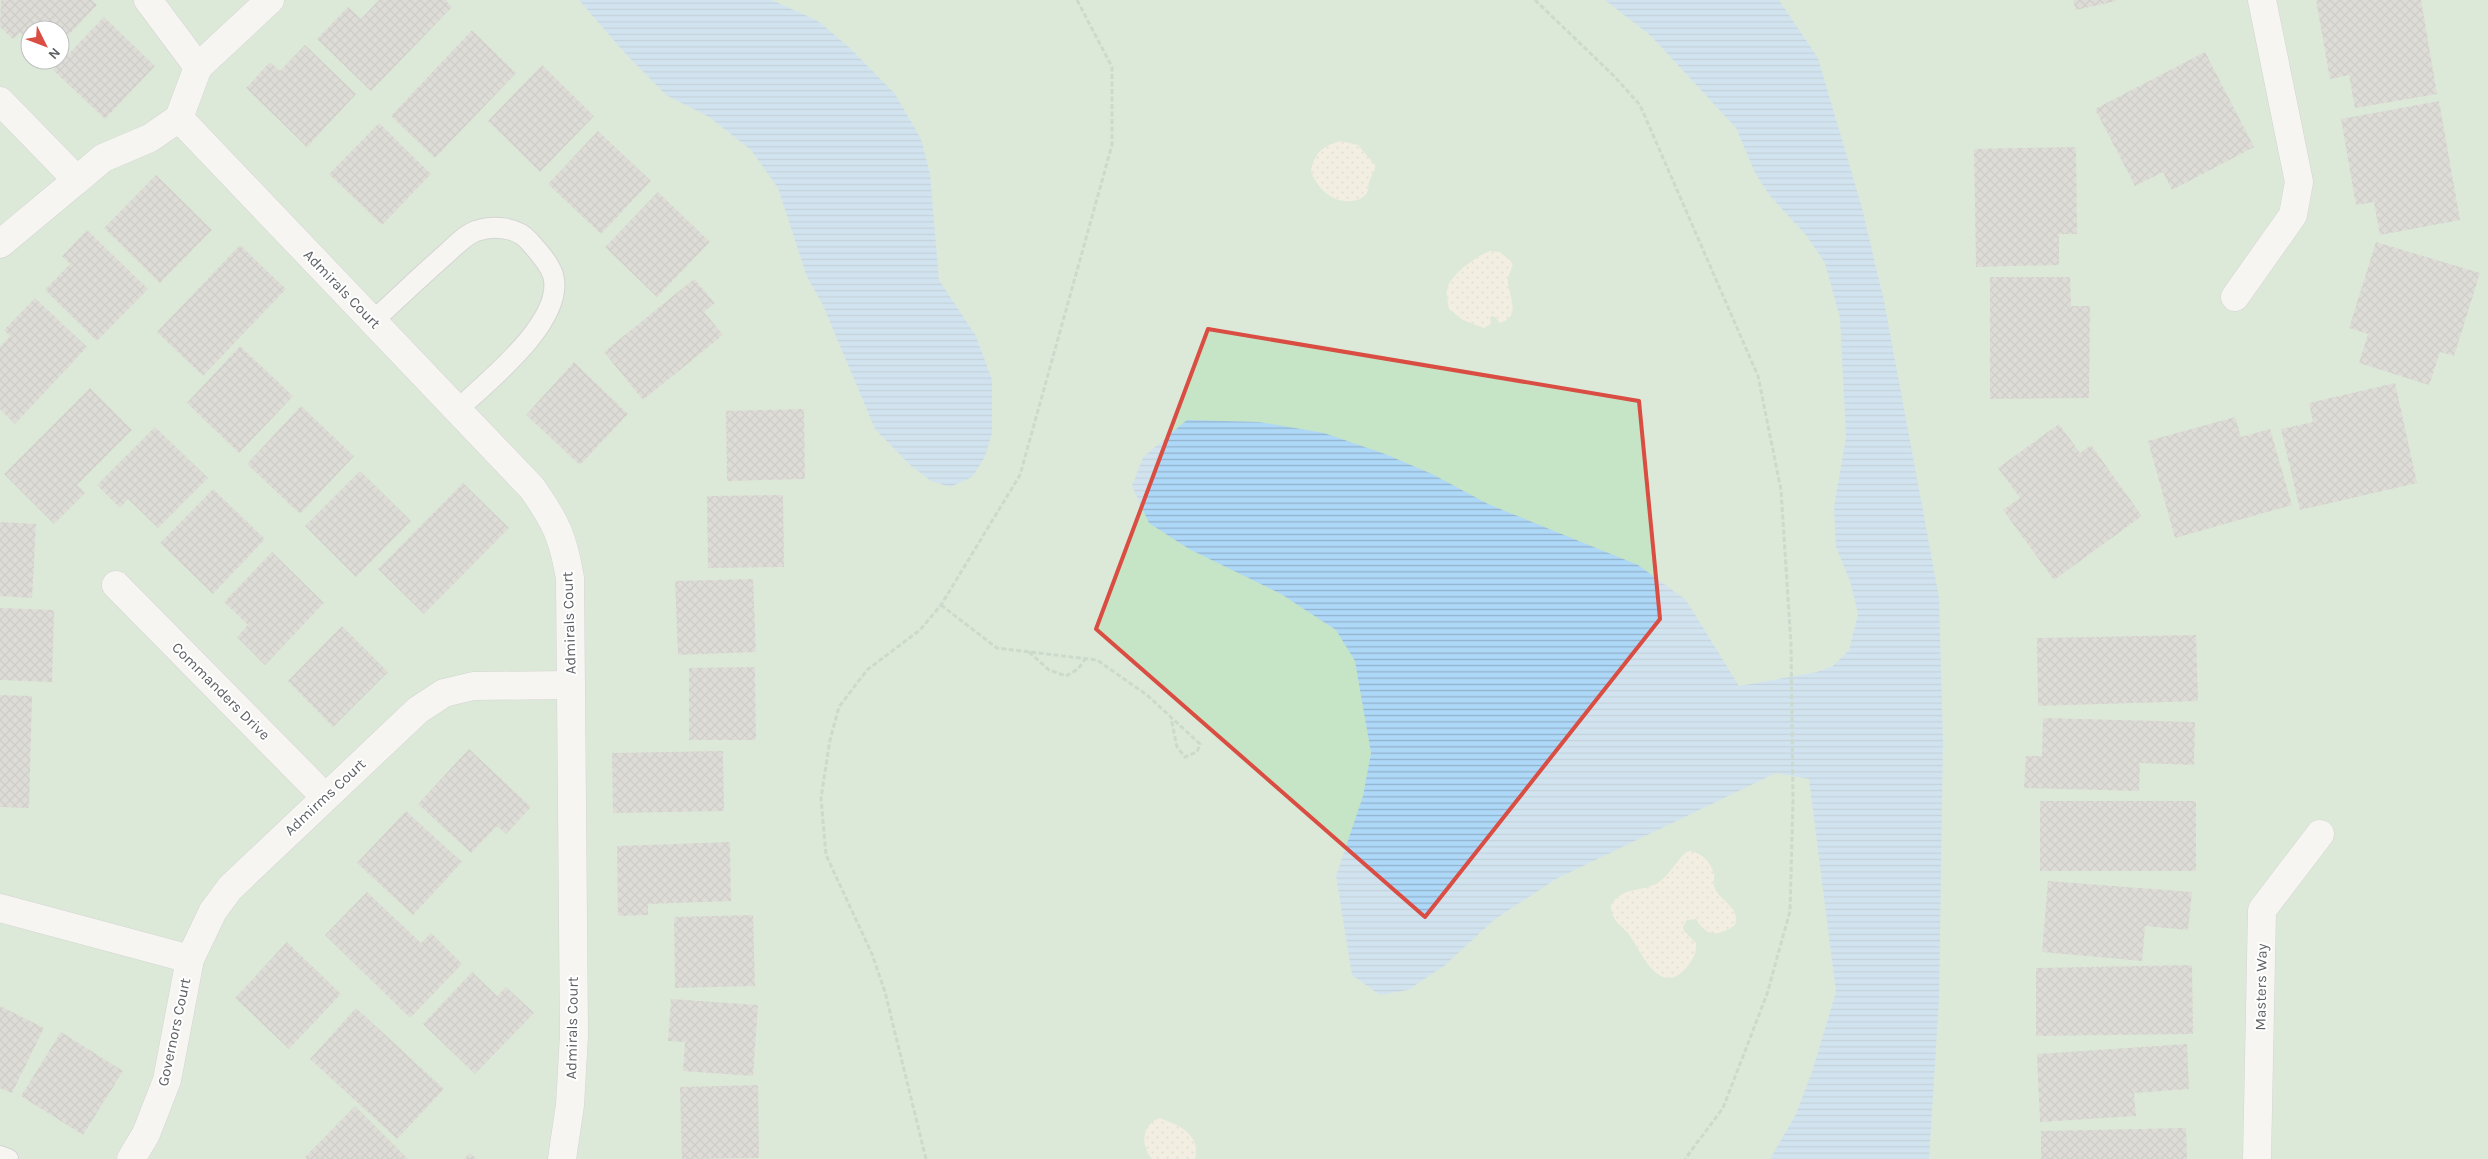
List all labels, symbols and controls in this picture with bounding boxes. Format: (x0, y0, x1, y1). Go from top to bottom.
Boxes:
north arrow (20, 20, 70, 70)
text: N (45, 44, 64, 63)
street label: Admirals Court (300, 246, 384, 333)
street label: Admirals Court (558, 571, 580, 675)
street label: Commanders Drive (168, 638, 274, 744)
street label: Admirms Court (281, 755, 370, 839)
street label: Masters Way (2251, 943, 2271, 1031)
street label: Governors Court (154, 976, 194, 1088)
street label: Admirals Court (562, 976, 582, 1080)

